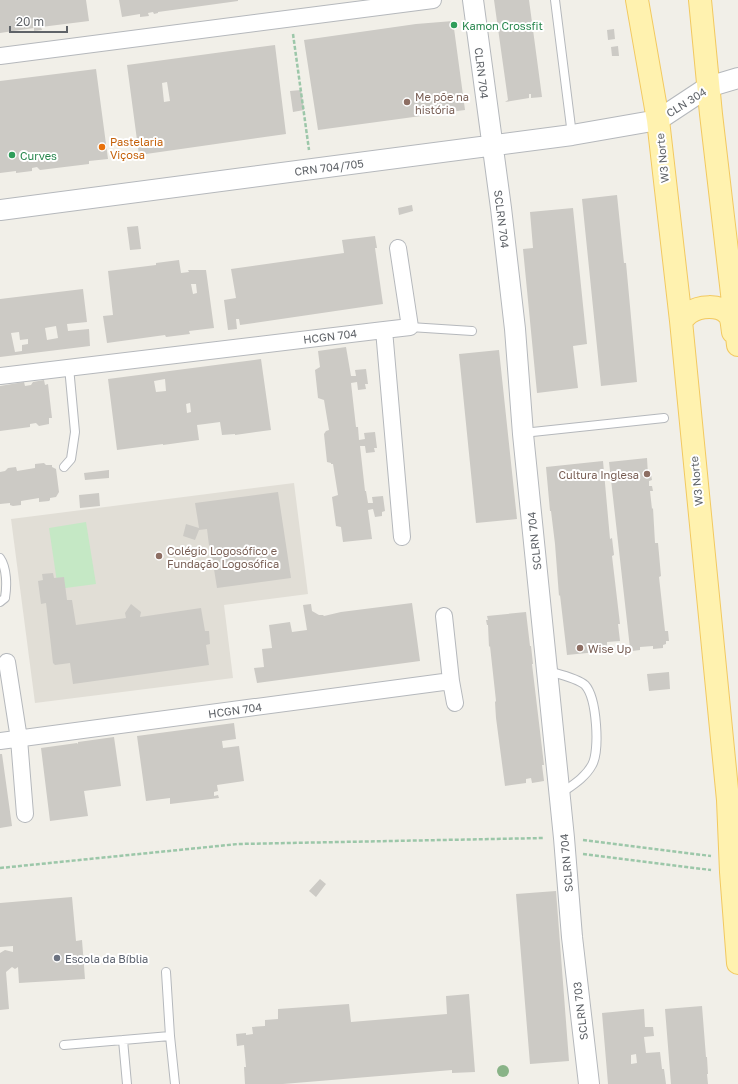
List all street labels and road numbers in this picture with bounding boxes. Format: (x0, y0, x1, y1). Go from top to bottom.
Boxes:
street label: CLRN 704 (472, 47, 492, 100)
street label: CLN 304 (664, 84, 709, 119)
street label: W3 Norte (653, 132, 671, 184)
street label: CRN 704/705 (294, 156, 364, 178)
street label: SCLRN 704 (492, 189, 512, 249)
street label: HCGN 704 (302, 326, 358, 346)
street label: W3 Norte (687, 455, 705, 507)
street label: SCLRN 704 (524, 511, 544, 571)
street label: HCGN 704 (207, 700, 263, 720)
street label: SCLRN 704 (557, 833, 575, 893)
street label: SCLRN 703 (570, 981, 590, 1041)

